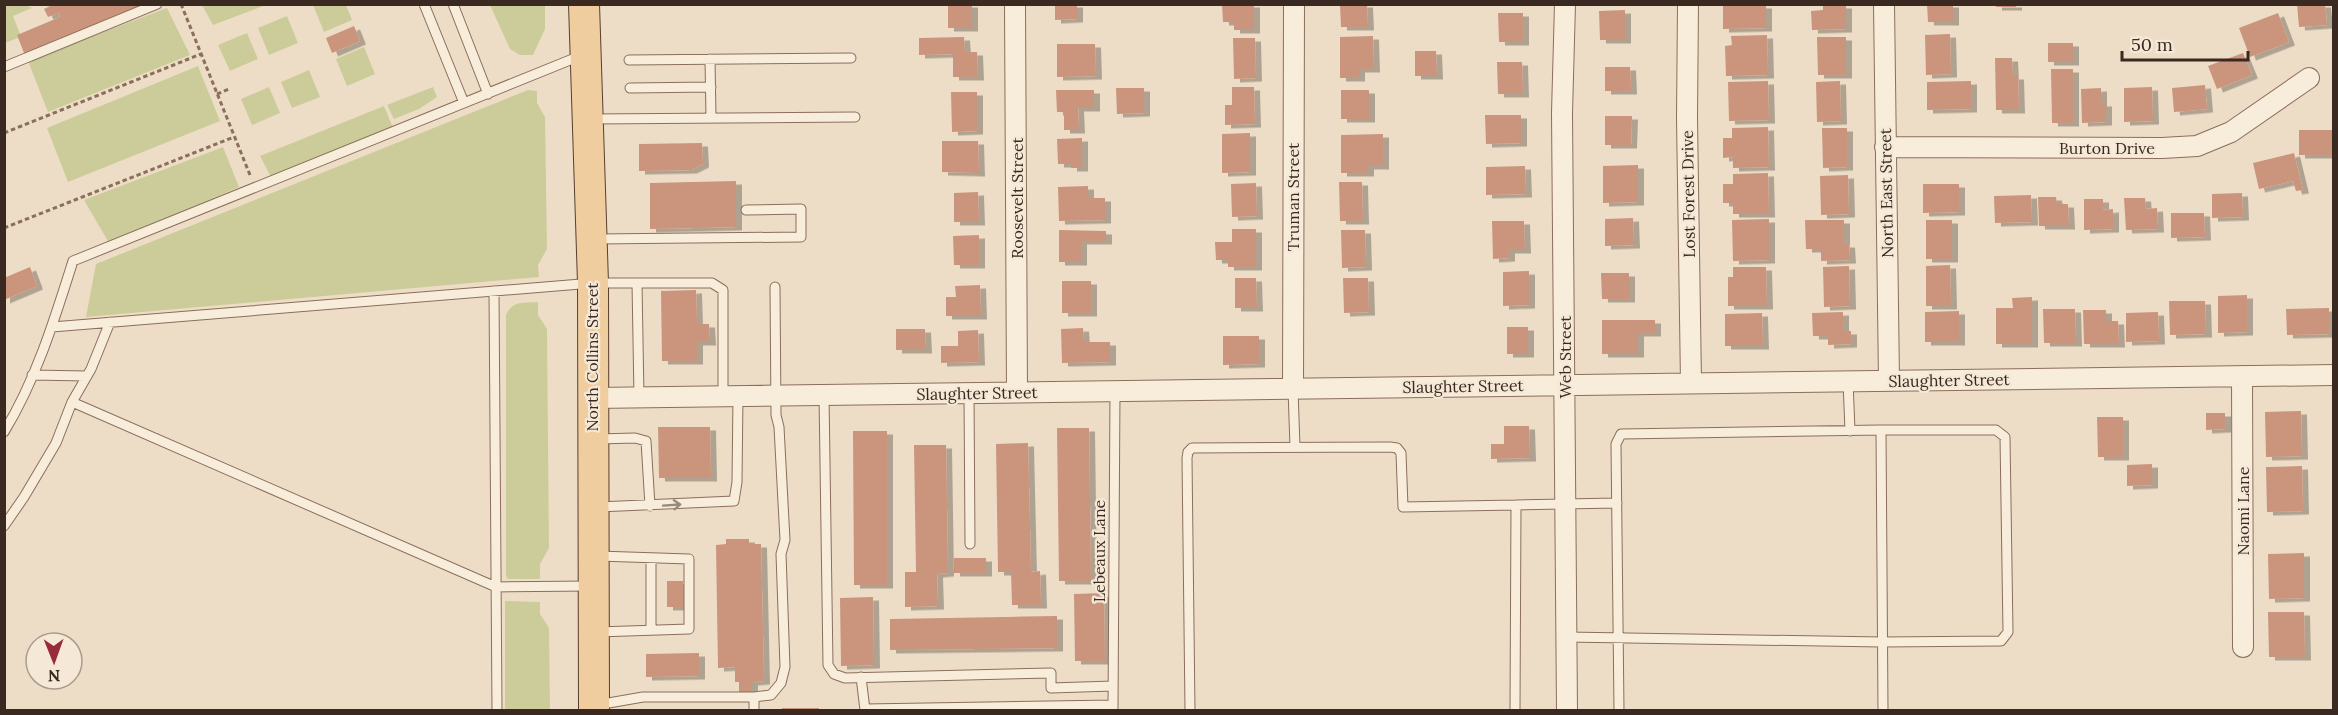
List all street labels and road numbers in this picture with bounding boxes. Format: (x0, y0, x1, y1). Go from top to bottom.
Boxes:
street label: North East Street (1875, 127, 1897, 258)
street label: Lost Forest Drive (1677, 130, 1699, 258)
street label: Roosevelt Street (1007, 136, 1027, 259)
street label: Burton Drive (2059, 138, 2155, 158)
street label: Truman Street (1283, 142, 1303, 251)
street label: North Collins Street (582, 282, 602, 431)
street label: Web Street (1555, 315, 1575, 398)
street label: Slaughter Street (1888, 369, 2011, 391)
street label: Slaughter Street (1402, 375, 1525, 397)
street label: Slaughter Street (916, 382, 1039, 404)
street label: Naomi Lane (2233, 466, 2253, 555)
street label: Lebeaux Lane (1089, 499, 1109, 602)

